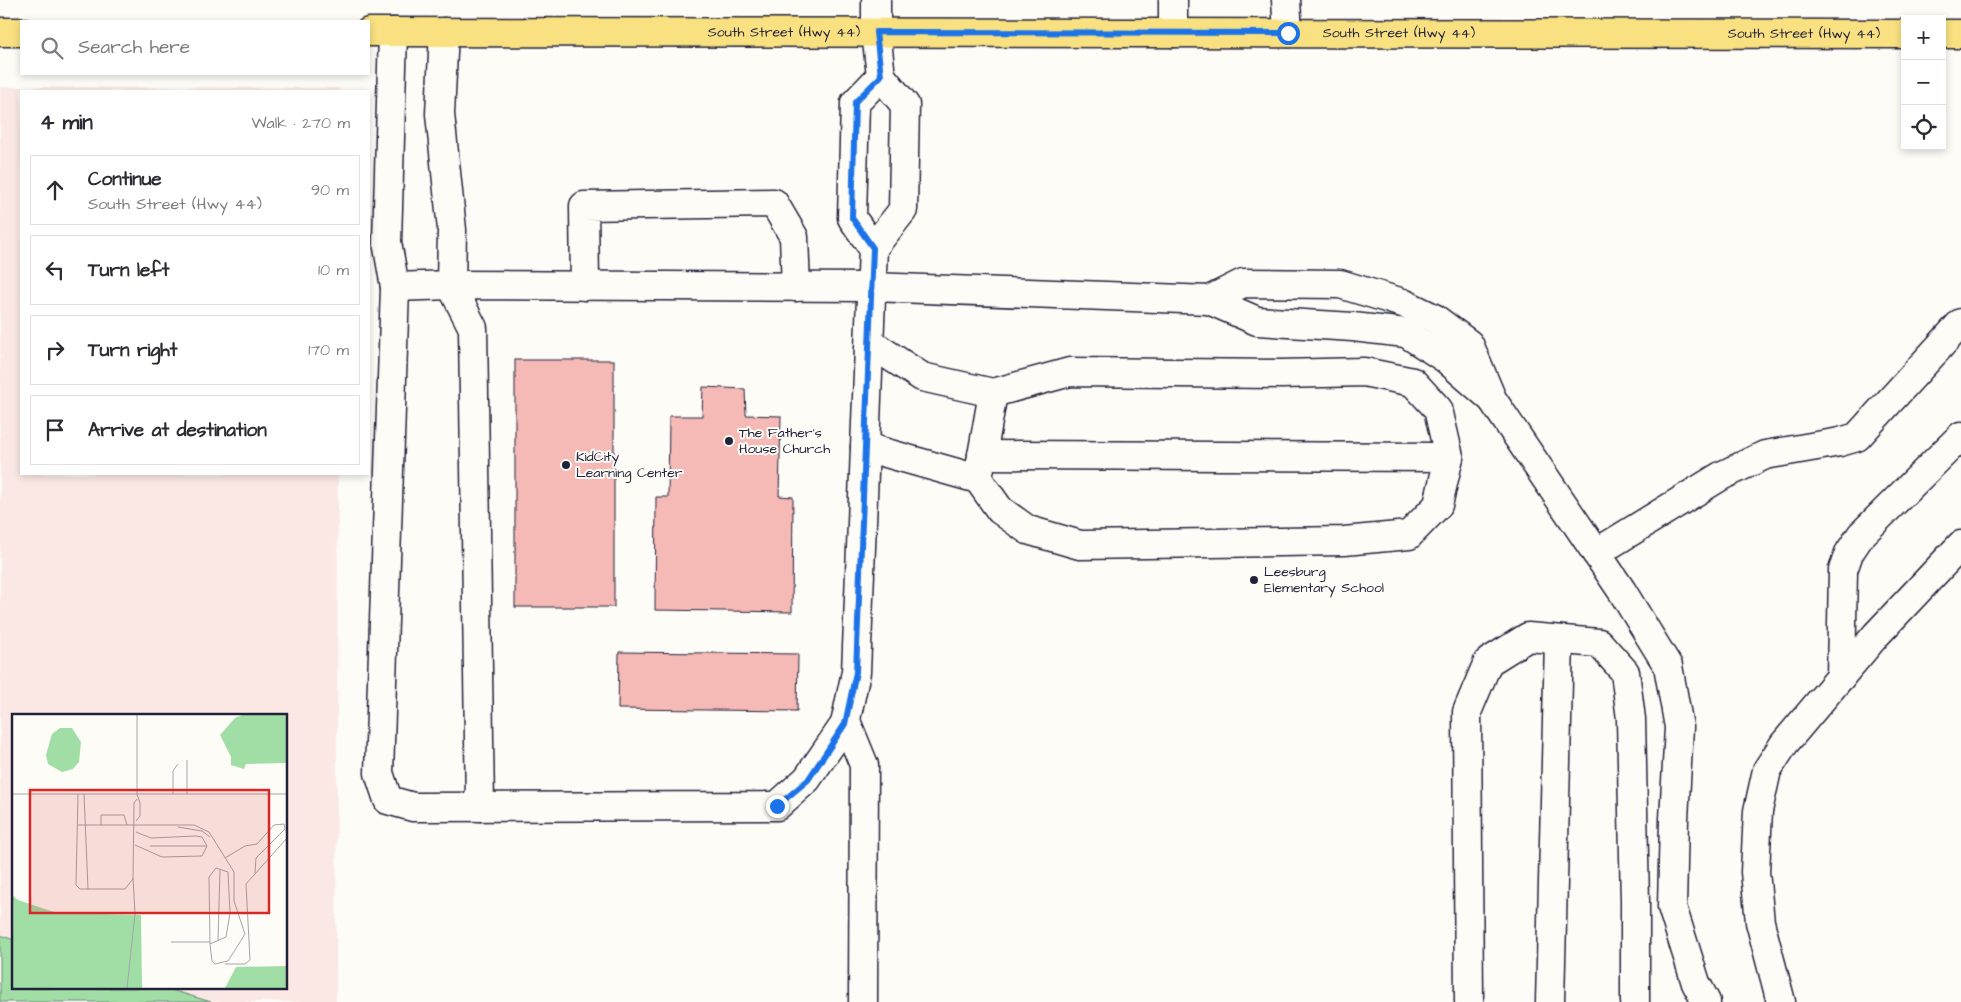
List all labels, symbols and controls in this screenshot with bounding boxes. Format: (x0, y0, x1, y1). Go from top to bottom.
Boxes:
map controls (1901, 15, 1946, 150)
button: + (1901, 15, 1946, 60)
search box (20, 20, 370, 75)
street label: South Street (Hwy 44) (708, 22, 860, 43)
route start (1277, 22, 1300, 45)
street label: South Street (Hwy 44) (1323, 23, 1475, 43)
street label: South Street (Hwy 44) (1728, 24, 1880, 44)
icon: search (38, 34, 66, 62)
text: Search here (78, 34, 190, 61)
button: − (1901, 60, 1946, 105)
button: locate (1901, 105, 1946, 150)
text: 4 min (40, 108, 93, 137)
text: Walk · 270 m (251, 112, 350, 134)
text: Continue (88, 166, 162, 193)
icon: ahead (41, 176, 69, 204)
text: 90 m (311, 179, 349, 201)
text: South Street (Hwy 44) (88, 193, 262, 215)
icon: left (41, 256, 69, 284)
text: Turn left (88, 257, 169, 284)
text: 10 m (318, 259, 349, 281)
icon: right (41, 336, 69, 364)
text: Turn right (88, 337, 177, 364)
text: 170 m (308, 339, 349, 361)
icon: arrive (41, 416, 69, 444)
text: Arrive at destination (88, 417, 267, 444)
place label: The Father's House Church (739, 423, 830, 459)
marker: The Father's House Church (723, 435, 735, 447)
place label: KidCity Learning Center (576, 447, 683, 483)
marker: KidCity Learning Center (560, 459, 572, 471)
place label: Leesburg Elementary School (1264, 562, 1384, 598)
marker: Leesburg Elementary School (1248, 574, 1260, 586)
inset map (12, 714, 288, 990)
route end (766, 795, 789, 818)

